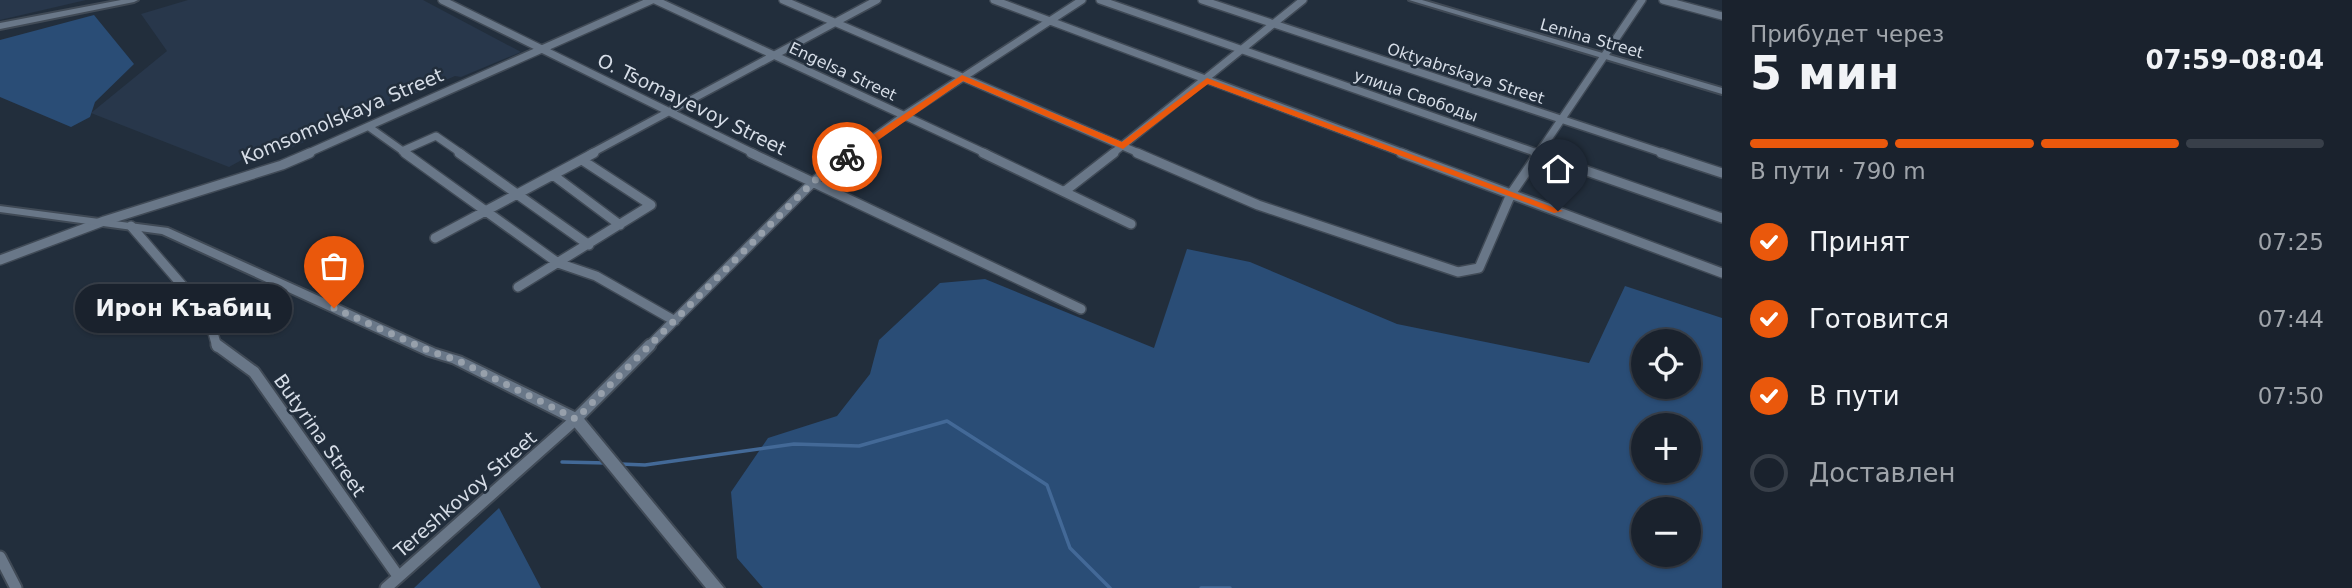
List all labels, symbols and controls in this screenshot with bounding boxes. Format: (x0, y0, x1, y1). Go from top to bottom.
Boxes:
street label: Lenina Street (1538, 15, 1646, 62)
text: Прибудет через (1750, 21, 1944, 47)
street label: Engelsa Street (786, 38, 900, 105)
street label: Oktyabrskaya Street (1385, 39, 1547, 108)
text: 07:59–08:04 (2145, 45, 2324, 75)
text: 5 мин (1750, 46, 1900, 100)
street label: O. Tsomayevoy Street (594, 49, 790, 159)
street label: Komsomolskaya Street (238, 63, 446, 169)
street label: улица Свободы (1351, 65, 1480, 126)
courier (812, 122, 882, 192)
icon: bike (828, 138, 866, 176)
pin (1528, 139, 1588, 211)
icon: home (1539, 150, 1577, 188)
text: В пути · 790 m (1750, 158, 1926, 184)
icon: check (1750, 223, 1788, 261)
text: Принят (1809, 227, 1910, 257)
text: 07:25 (2258, 229, 2324, 255)
pin (304, 236, 364, 308)
icon: bag (315, 247, 353, 285)
callout: Ирон Къабиц (75, 284, 292, 332)
text: Ирон Къабиц (95, 295, 272, 321)
icon: check (1750, 300, 1788, 338)
text: Готовится (1809, 304, 1949, 334)
text: 07:44 (2258, 306, 2324, 332)
map controls (1631, 329, 1701, 567)
button: locate (1631, 329, 1701, 399)
street label: Butyrina Street (270, 370, 370, 500)
icon: check (1750, 377, 1788, 415)
text: В пути (1809, 381, 1900, 411)
text: 07:50 (2258, 383, 2324, 409)
button: + (1631, 413, 1701, 483)
street label: Tereshkovoy Street (389, 426, 540, 562)
text: Доставлен (1809, 458, 1956, 488)
button: − (1631, 497, 1701, 567)

